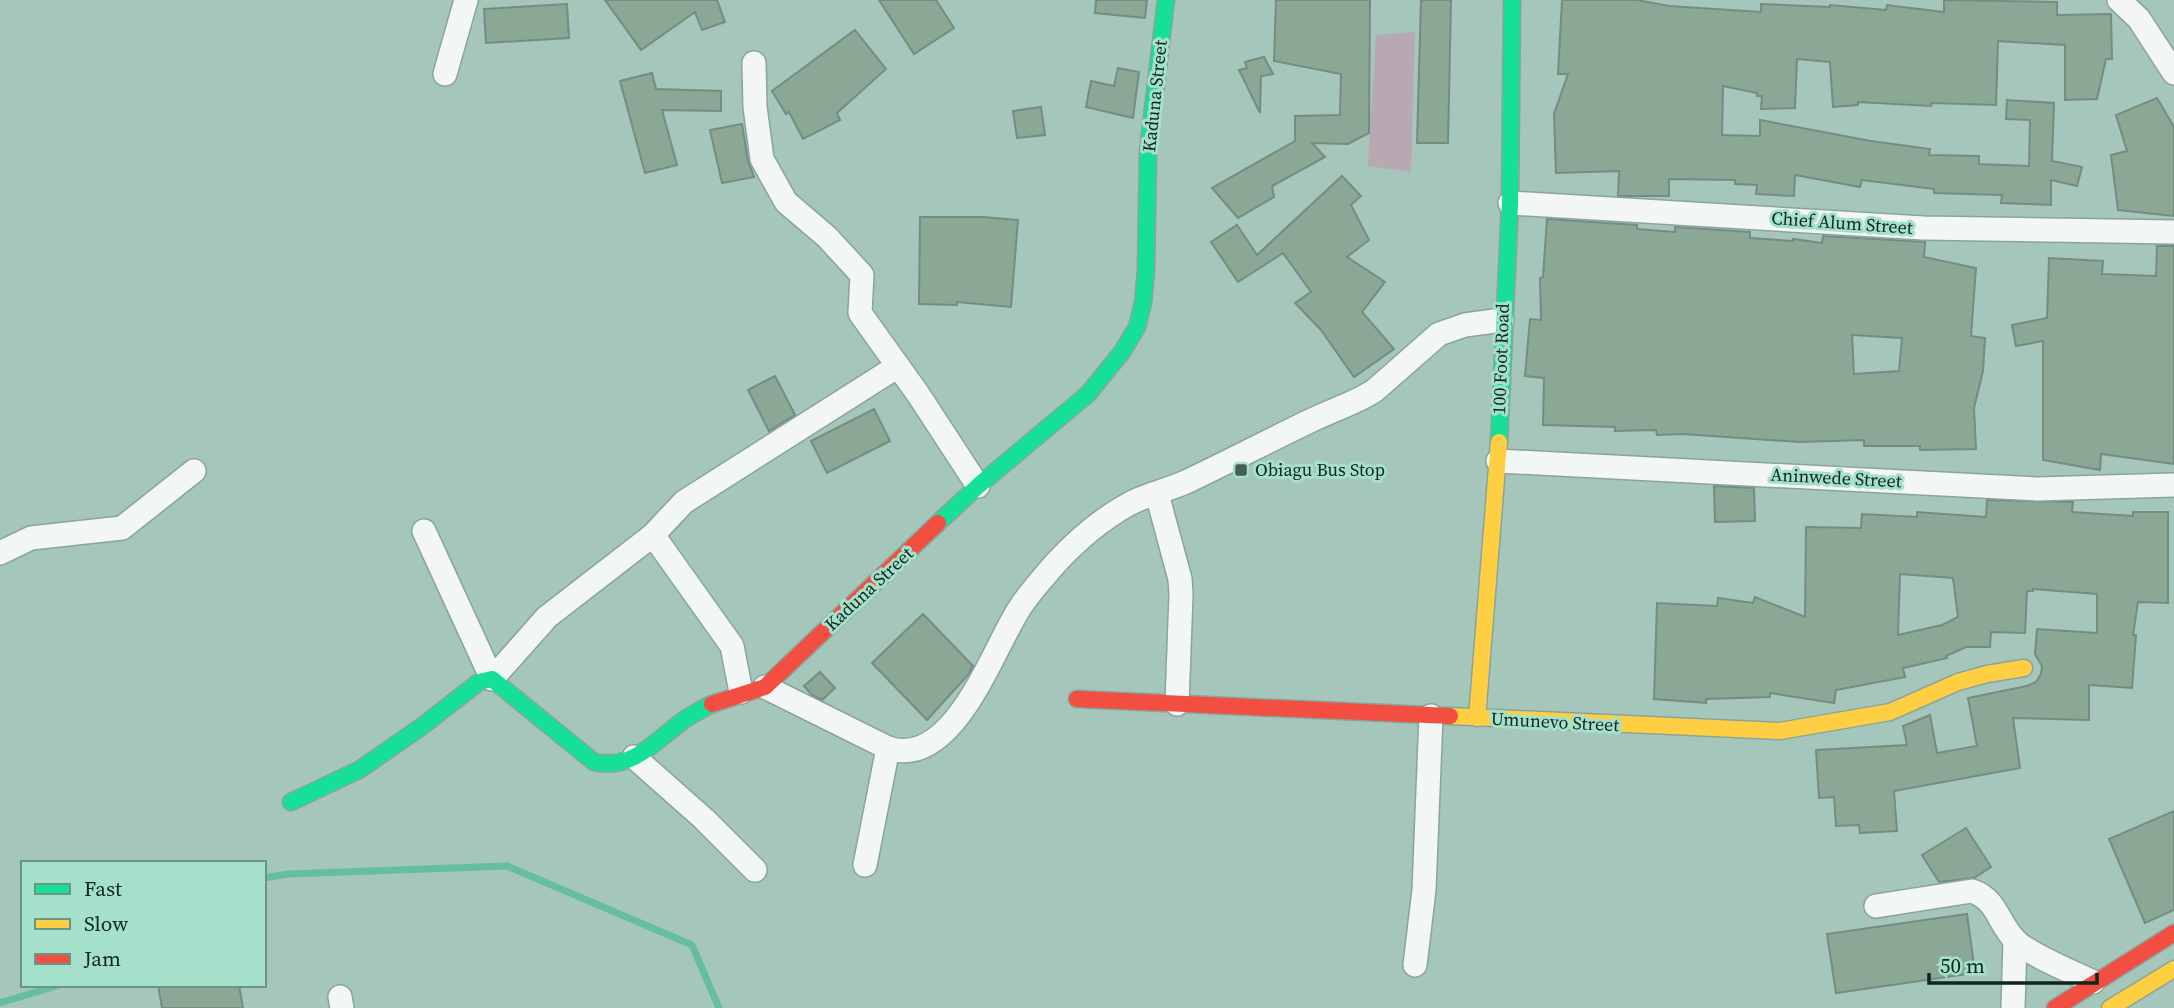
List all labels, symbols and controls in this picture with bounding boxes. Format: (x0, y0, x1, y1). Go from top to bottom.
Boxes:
street label: Kaduna Street (1136, 39, 1173, 153)
street label: Chief Alum Street (1770, 205, 1914, 240)
street label: 100 Foot Road (1486, 303, 1515, 415)
place label: Obiagu Bus Stop (1255, 457, 1385, 482)
marker: Obiagu Bus Stop (1233, 462, 1249, 478)
street label: Aninwede Street (1770, 462, 1902, 493)
street label: Kaduna Street (819, 541, 918, 636)
street label: Umunevo Street (1490, 706, 1620, 737)
legend (21, 861, 266, 987)
text: Fast (84, 874, 122, 903)
text: Slow (84, 909, 128, 938)
scale bar (1929, 942, 2097, 986)
text: Jam (83, 944, 121, 973)
text: 50 m (1940, 951, 1985, 980)

